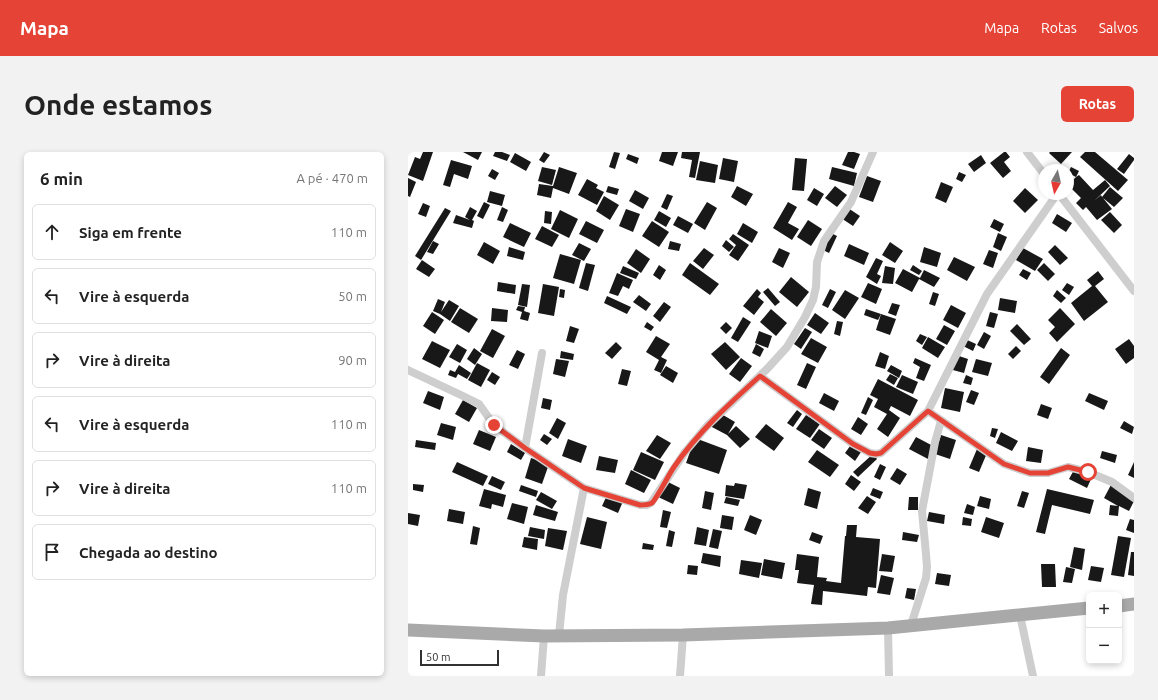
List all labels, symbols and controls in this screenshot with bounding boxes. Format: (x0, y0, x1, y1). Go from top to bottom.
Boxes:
text: Mapa (20, 17, 69, 39)
text: Mapa (984, 20, 1019, 36)
text: Rotas (1041, 20, 1077, 36)
text: Salvos (1099, 20, 1138, 36)
button: Rotas (1061, 86, 1134, 122)
text: Onde estamos (24, 89, 212, 120)
north arrow (1038, 164, 1074, 200)
text: 6 min (40, 169, 83, 188)
text: A pé · 470 m (296, 171, 368, 185)
icon: ahead (41, 221, 63, 243)
text: Siga em frente (79, 224, 182, 241)
text: 110 m (331, 225, 367, 239)
icon: left (41, 285, 63, 307)
text: Vire à esquerda (79, 288, 189, 305)
text: 50 m (338, 289, 367, 303)
icon: right (41, 349, 63, 371)
text: Vire à direita (79, 352, 171, 369)
text: 90 m (338, 353, 367, 367)
icon: left (41, 413, 63, 435)
text: Vire à esquerda (79, 416, 189, 433)
route end (485, 416, 503, 434)
text: 110 m (331, 417, 367, 431)
route start (1079, 463, 1097, 481)
icon: right (41, 477, 63, 499)
text: Vire à direita (79, 480, 171, 497)
text: 110 m (331, 481, 367, 495)
icon: arrive (41, 541, 63, 563)
text: Chegada ao destino (79, 544, 218, 561)
map controls (1086, 592, 1122, 664)
button: + (1086, 592, 1122, 628)
button: − (1086, 628, 1122, 664)
scale bar (420, 648, 499, 667)
text: 50 m (426, 651, 450, 663)

